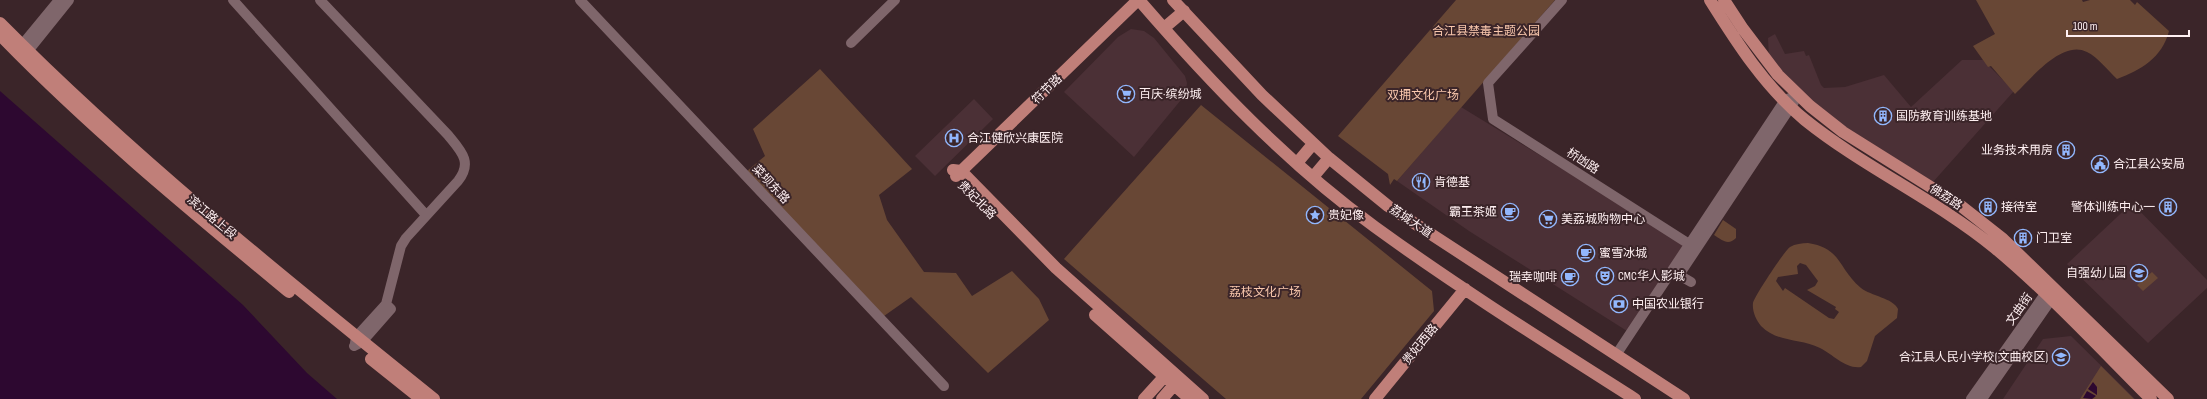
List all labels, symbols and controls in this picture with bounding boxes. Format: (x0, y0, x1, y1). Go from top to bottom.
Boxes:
scale bar (2067, 12, 2189, 38)
text: 100 m (2073, 19, 2098, 34)
park label: 合江县禁毒主题公园 (1432, 24, 1540, 39)
street label: 符节路 (1029, 71, 1066, 107)
supermarket icon: 百庆·缤纷城 (1116, 84, 1136, 104)
place label: 百庆·缤纷城 (1139, 87, 1201, 102)
park label: 双拥文化广场 (1387, 88, 1459, 103)
building icon: 国防教育训练基地 (1873, 106, 1893, 126)
place label: 国防教育训练基地 (1896, 109, 1992, 124)
hospital icon: 合江健欣兴康医院 (944, 128, 964, 148)
place label: 合江健欣兴康医院 (967, 131, 1063, 146)
building icon: 业务技术用房 (2056, 140, 2076, 160)
place label: 业务技术用房 (1981, 143, 2053, 158)
street label: 桥凼路 (1564, 145, 1602, 178)
public building icon: 合江县公安局 (2090, 154, 2110, 174)
place label: 合江县公安局 (2113, 157, 2185, 172)
street label: 菜坝东路 (749, 162, 792, 207)
restaurant icon: 肯德基 (1411, 172, 1431, 192)
place label: 肯德基 (1434, 175, 1470, 190)
street label: 贵妃北路 (954, 178, 999, 223)
street label: 佛荔路 (1927, 181, 1965, 214)
street label: 滨江路上段 (184, 192, 239, 242)
building icon: 接待室 (1978, 197, 1998, 217)
building icon: 警体训练中心一 (2158, 197, 2178, 217)
place label: 接待室 (2001, 200, 2037, 215)
place label: 警体训练中心一 (2071, 200, 2155, 215)
street label: 荔城大道 (1387, 202, 1435, 241)
cafe icon: 霸王茶姬 (1500, 202, 1520, 222)
place icon: 贵妃像 (1305, 205, 1325, 225)
place label: 霸王茶姬 (1449, 205, 1497, 220)
place label: 贵妃像 (1328, 208, 1364, 223)
supermarket icon: 美荔城购物中心 (1538, 209, 1558, 229)
place label: 美荔城购物中心 (1561, 212, 1645, 227)
building icon: 门卫室 (2013, 228, 2033, 248)
place label: 门卫室 (2036, 231, 2072, 246)
cafe icon: 蜜雪冰城 (1576, 243, 1596, 263)
place label: 蜜雪冰城 (1599, 246, 1647, 261)
school or university icon: 自强幼儿园 (2129, 263, 2149, 283)
theatre icon: CMC华人影城 (1595, 266, 1615, 286)
place label: 自强幼儿园 (2066, 266, 2126, 281)
cafe icon: 瑞幸咖啡 (1560, 267, 1580, 287)
place label: CMC华人影城 (1618, 269, 1685, 284)
place label: 瑞幸咖啡 (1509, 270, 1557, 285)
park label: 荔枝文化广场 (1229, 285, 1301, 300)
street label: 文曲街 (2003, 290, 2036, 328)
bank icon: 中国农业银行 (1609, 294, 1629, 314)
place label: 中国农业银行 (1632, 297, 1704, 312)
street label: 贵妃西路 (1399, 321, 1441, 368)
school or university icon: 合江县人民小学校(文曲校区) (2051, 347, 2071, 367)
place label: 合江县人民小学校(文曲校区) (1899, 350, 2048, 365)

